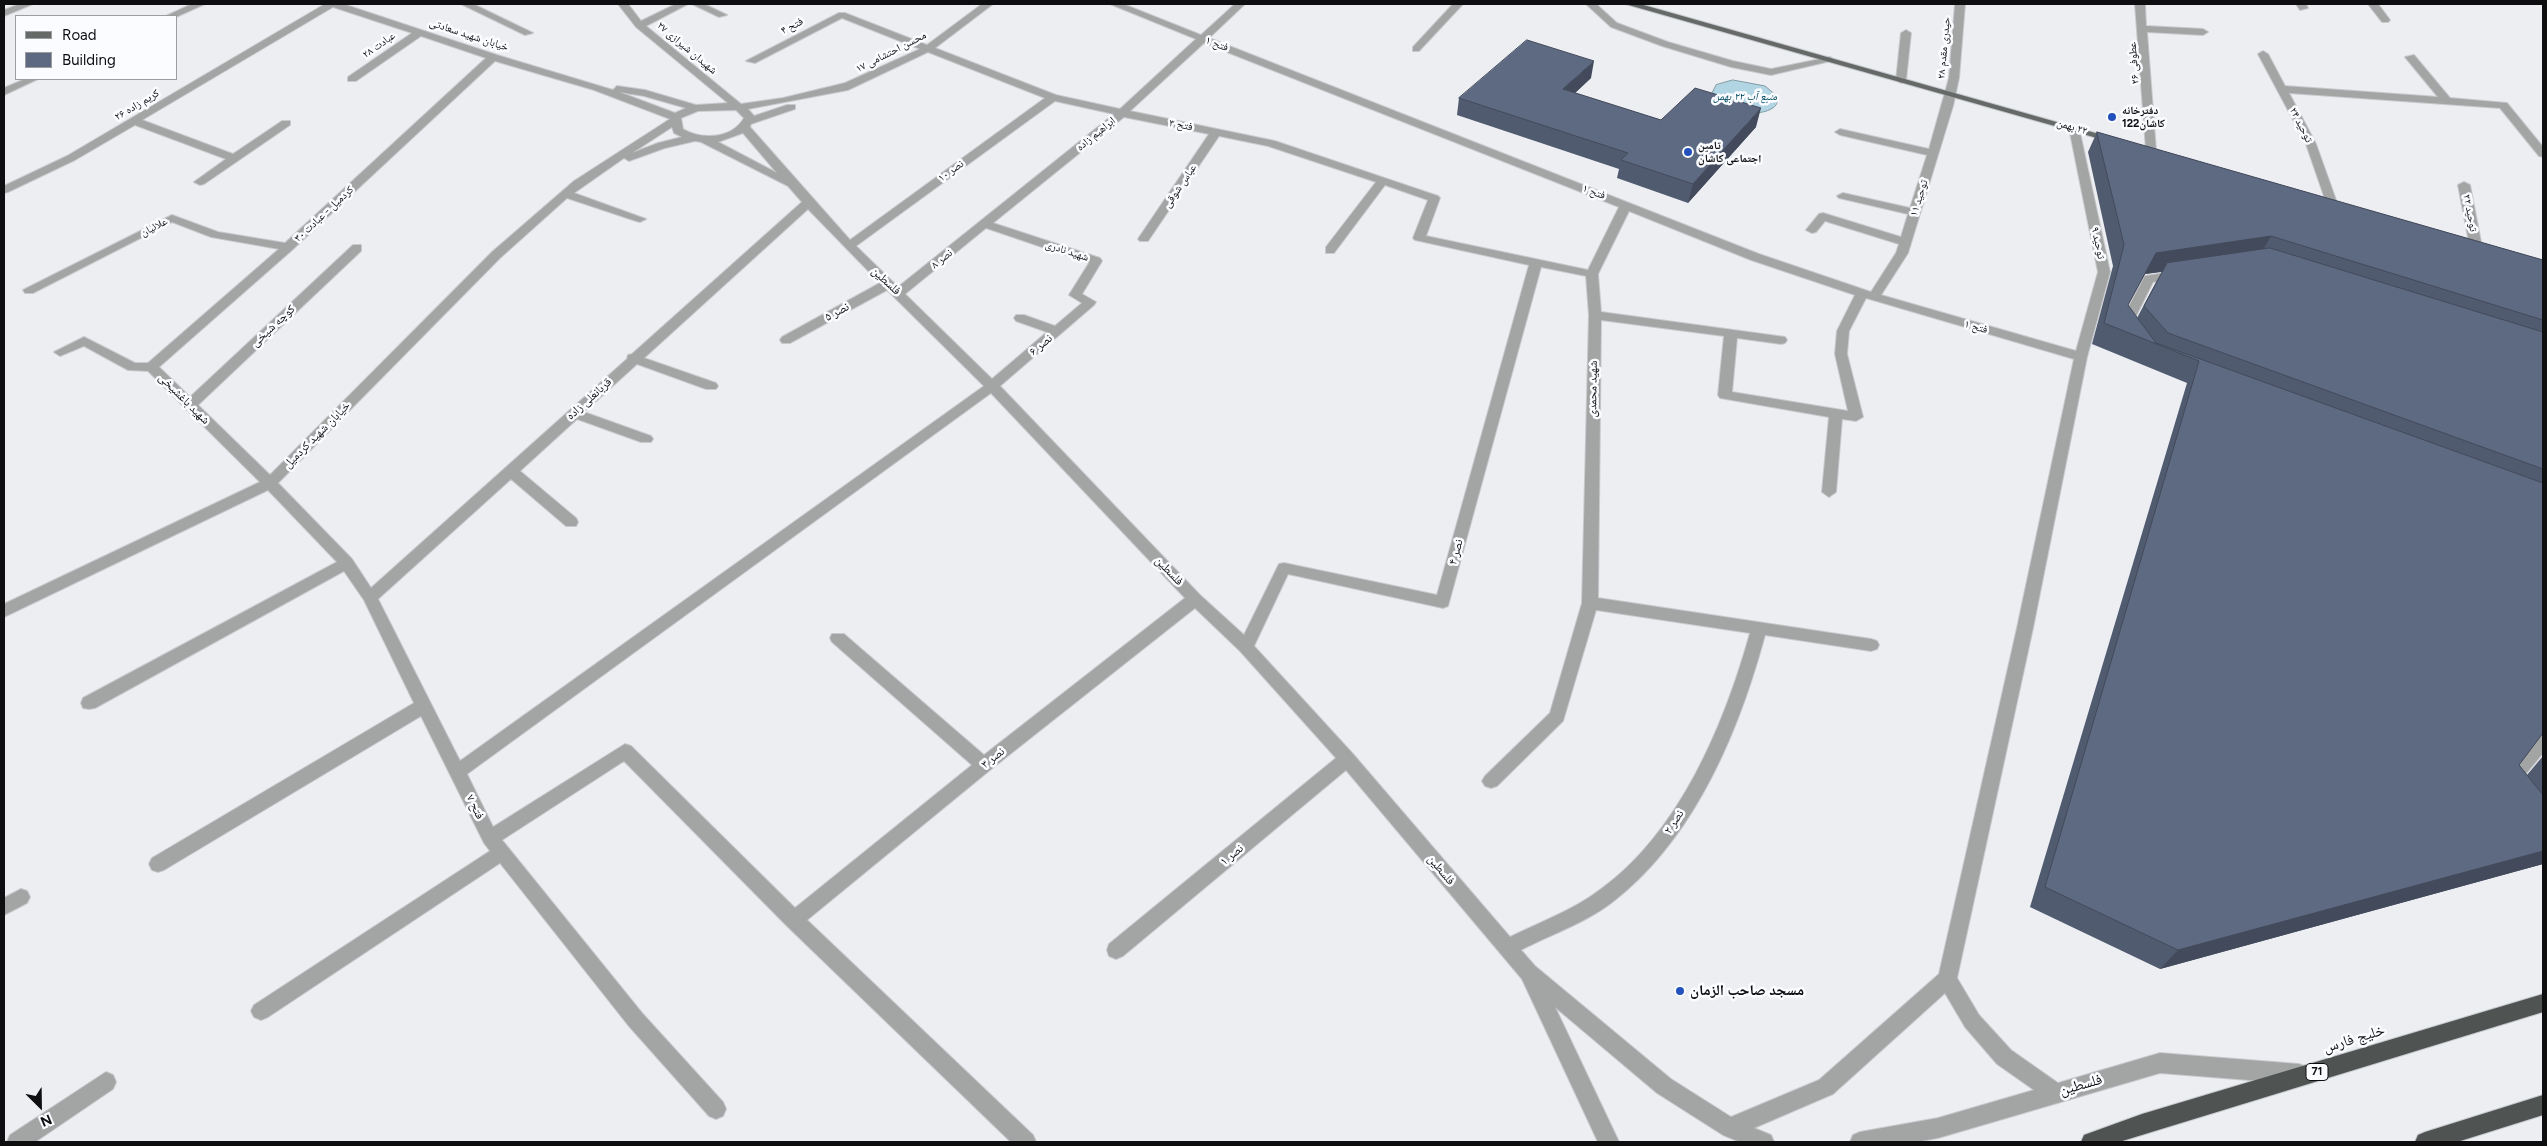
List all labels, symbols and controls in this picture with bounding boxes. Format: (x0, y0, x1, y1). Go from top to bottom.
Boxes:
legend (15, 15, 178, 80)
street label: فتح ۴ (779, 15, 805, 37)
street label: خیابان شهید سعادتی (428, 16, 510, 54)
street label: حیدری مقدم ۲۸ (1935, 16, 1953, 80)
street label: شهیدان شیرازی ۲۷ (654, 19, 720, 77)
text: Road (62, 26, 97, 44)
street label: عبادت ۲۸ (360, 29, 398, 61)
street label: محسن احتشامی ۱۷ (853, 29, 929, 75)
street label: فتح ۱ (1204, 34, 1230, 54)
street label: عطوفی ۲۶ (2126, 41, 2142, 85)
text: Building (62, 51, 116, 69)
street label: کریم زاده ۲۶ (112, 87, 162, 123)
water label: منبع آب ۲۲ بهمن (1713, 90, 1777, 104)
place label: دفترخانه 122کاشان (2122, 104, 2165, 130)
street label: توحید ۲۴ (2287, 105, 2315, 145)
marker: دفترخانه 122کاشان (2106, 111, 2118, 123)
street label: ابراهیم زاده (1074, 114, 1118, 154)
street label: فتح ۳ (1168, 116, 1194, 134)
street label: ٢٢ بهمن (2055, 116, 2089, 138)
place label: تامین اجتماعی کاشان (1698, 139, 1761, 165)
marker: تامین اجتماعی کاشان (1682, 146, 1694, 158)
street label: نصر ۱۰ (936, 157, 966, 185)
street label: عباس شوقی (1161, 162, 1199, 210)
street label: توحید ۱۱ (1907, 178, 1931, 218)
street label: فتح ۱ (1581, 182, 1607, 202)
street label: کردمیل - عبادت ۳۰ (292, 183, 356, 245)
street label: توحید ۲۲ (2460, 193, 2480, 233)
street label: علائیان (138, 215, 170, 239)
street label: توحید ۹ (2088, 226, 2108, 260)
street label: شهید نادری (1044, 238, 1090, 264)
street label: نصر ۸ (929, 246, 955, 272)
street label: فلسطین (868, 264, 904, 298)
street label: نصر ۵ (822, 299, 852, 325)
street label: کوچه شیخی (248, 302, 298, 350)
street label: فتح ۱ (1963, 317, 1989, 337)
street label: نصر ۶ (1026, 331, 1056, 359)
street label: شهید محمدی (1585, 360, 1601, 418)
street label: شهید باغشیخی (155, 370, 213, 428)
street label: قربانعلی زاده (563, 375, 615, 423)
street label: خیابان شهید کردمیل (281, 399, 353, 471)
street label: نصر ۴ (1446, 538, 1466, 566)
street label: فلسطین (1152, 553, 1186, 589)
street label: نصر ۳ (978, 744, 1008, 772)
street label: فتح ۷ (463, 792, 487, 822)
street label: نصر ۲ (1661, 807, 1687, 837)
street label: نصر ۱ (1217, 841, 1247, 869)
street label: فلسطین (1424, 852, 1458, 888)
place label: مسجد صاحب الزمان (1690, 982, 1804, 1000)
marker: مسجد صاحب الزمان (1674, 985, 1686, 997)
street label: خلیج فارس (2321, 1021, 2387, 1057)
road number: 71 (2306, 1064, 2328, 1080)
street label: فلسطین (2058, 1070, 2104, 1100)
north arrow (15, 1081, 65, 1131)
text: N (38, 1110, 54, 1130)

